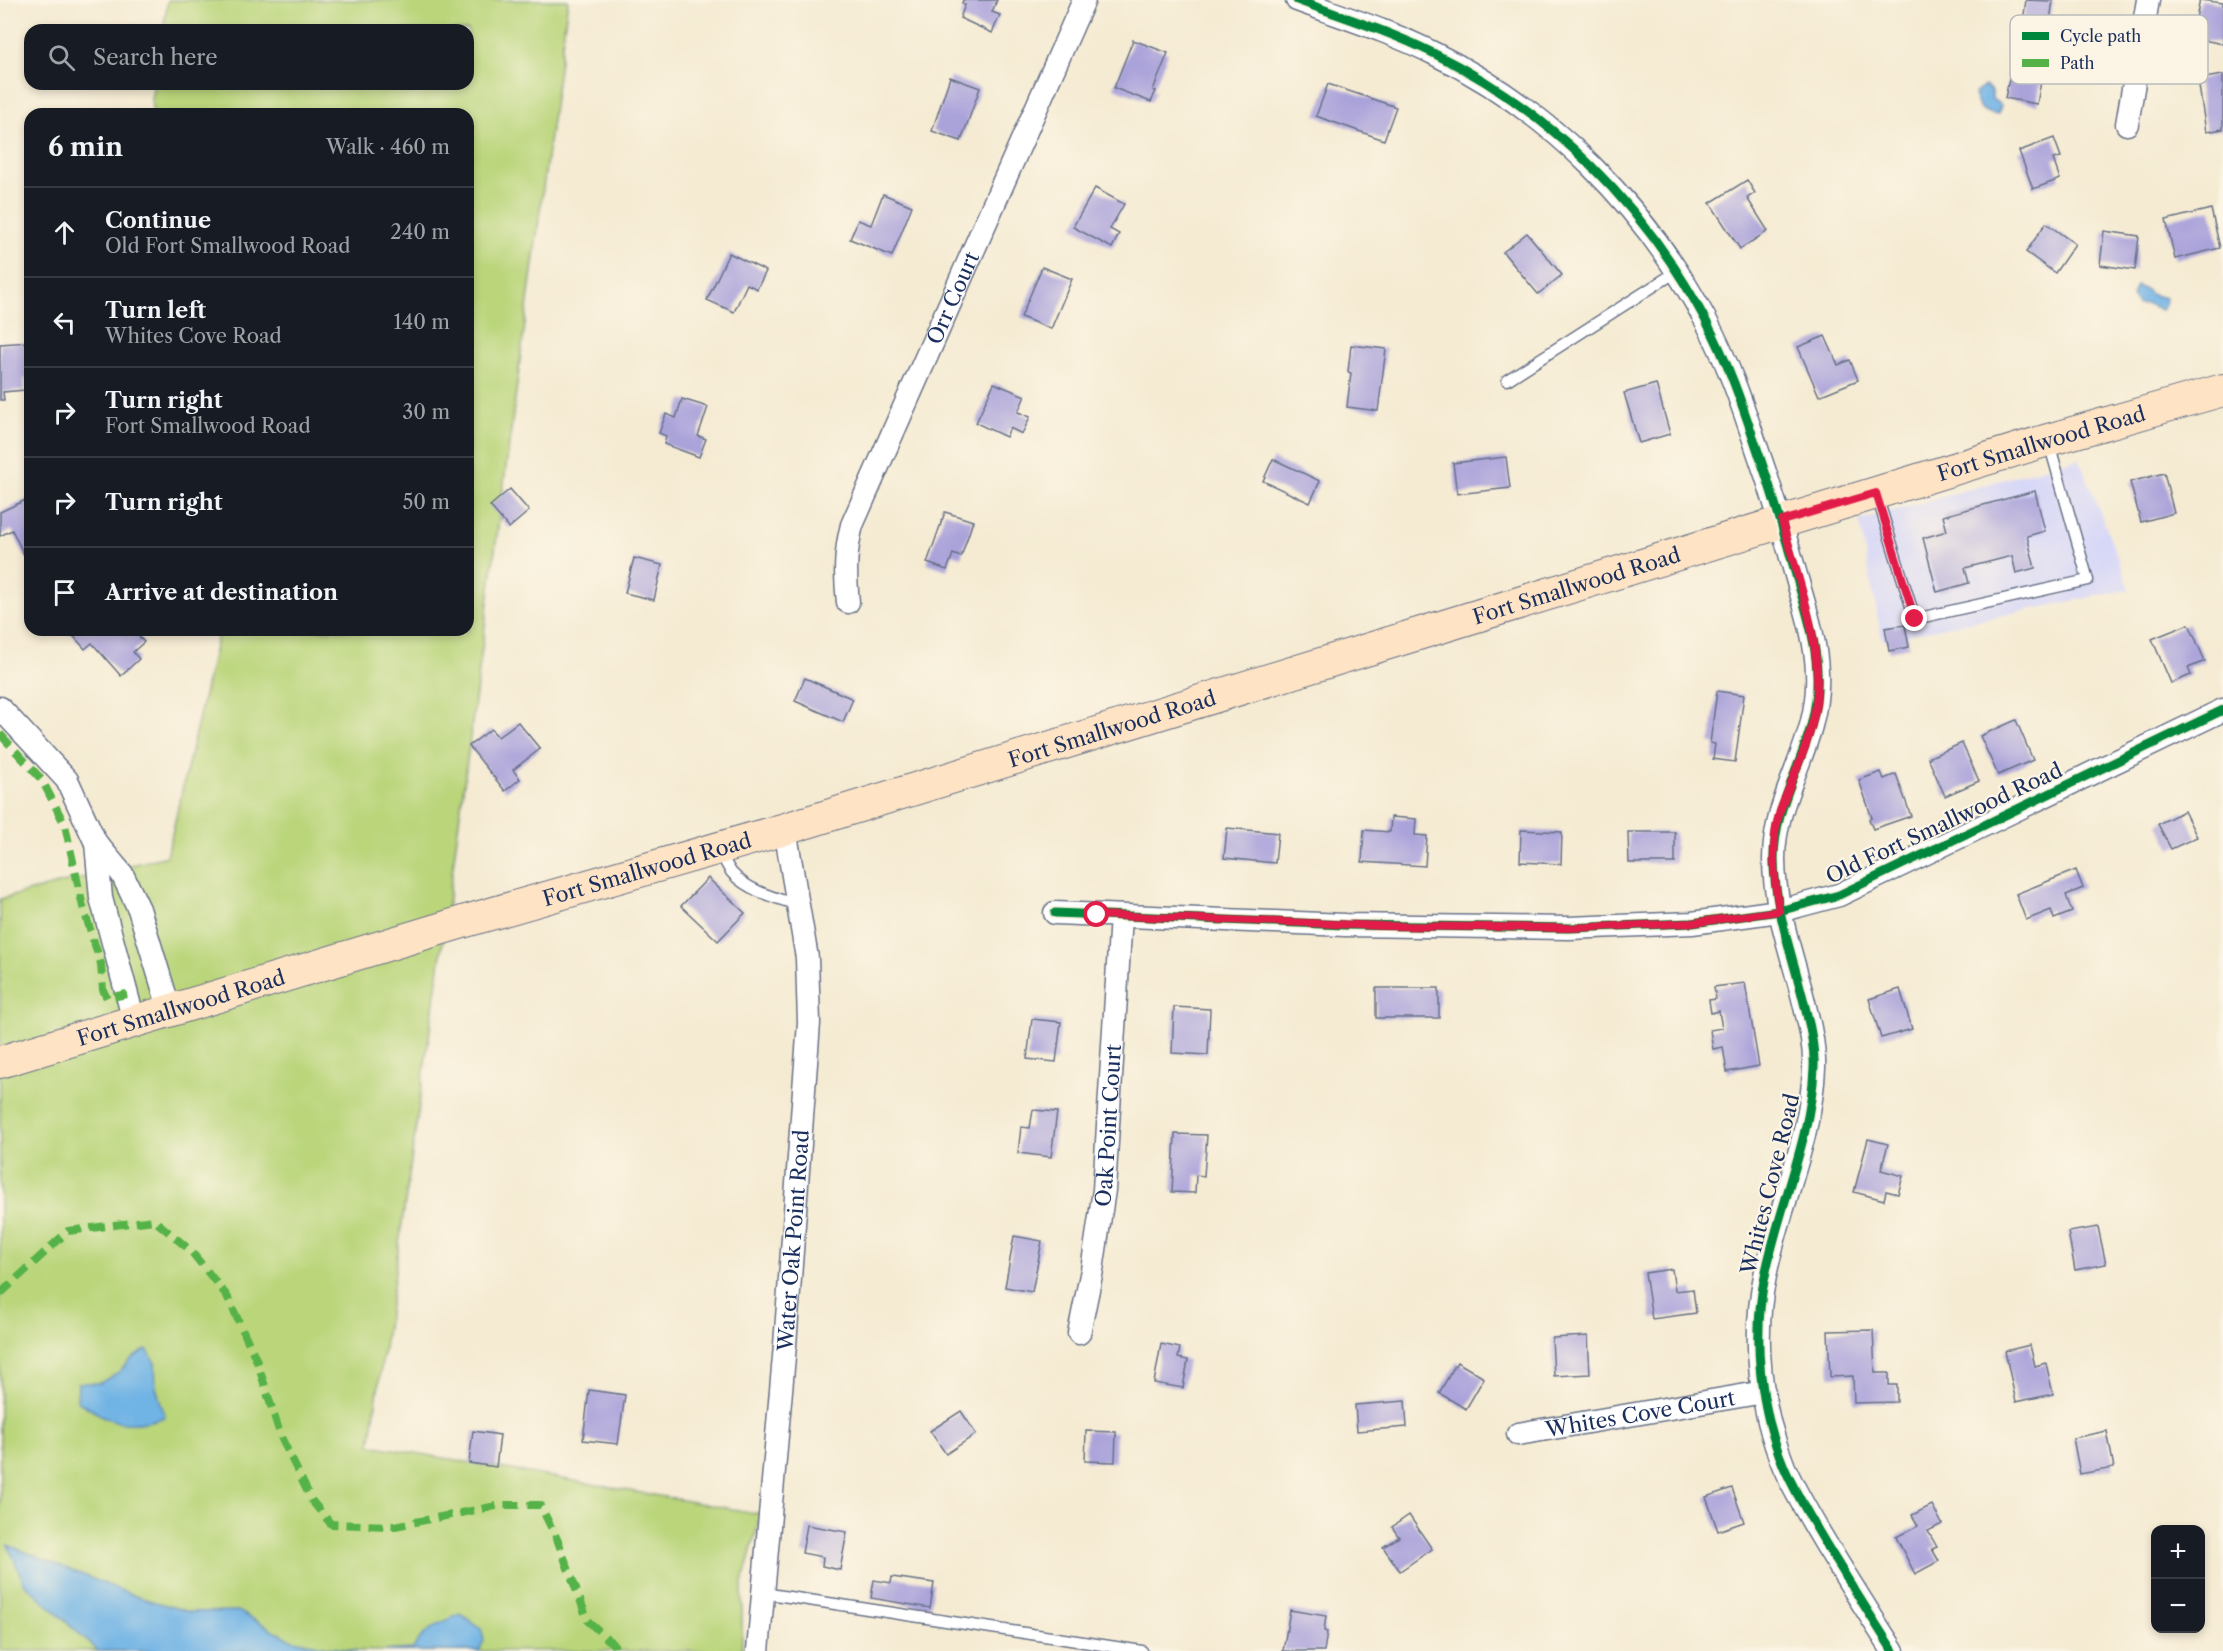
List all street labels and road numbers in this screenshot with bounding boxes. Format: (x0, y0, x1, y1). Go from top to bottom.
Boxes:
street label: Orr Court (921, 247, 984, 348)
street label: Fort Smallwood Road (1934, 400, 2148, 486)
street label: Fort Smallwood Road (1470, 541, 1684, 629)
street label: Fort Smallwood Road (1005, 684, 1219, 772)
street label: Old Fort Smallwood Road (1822, 757, 2066, 889)
street label: Fort Smallwood Road (540, 827, 754, 911)
street label: Fort Smallwood Road (74, 964, 288, 1051)
street label: Oak Point Court (1089, 1043, 1126, 1208)
street label: Whites Cove Road (1735, 1091, 1805, 1278)
street label: Water Oak Point Road (772, 1129, 814, 1353)
street label: Whites Cove Court (1543, 1385, 1738, 1442)

